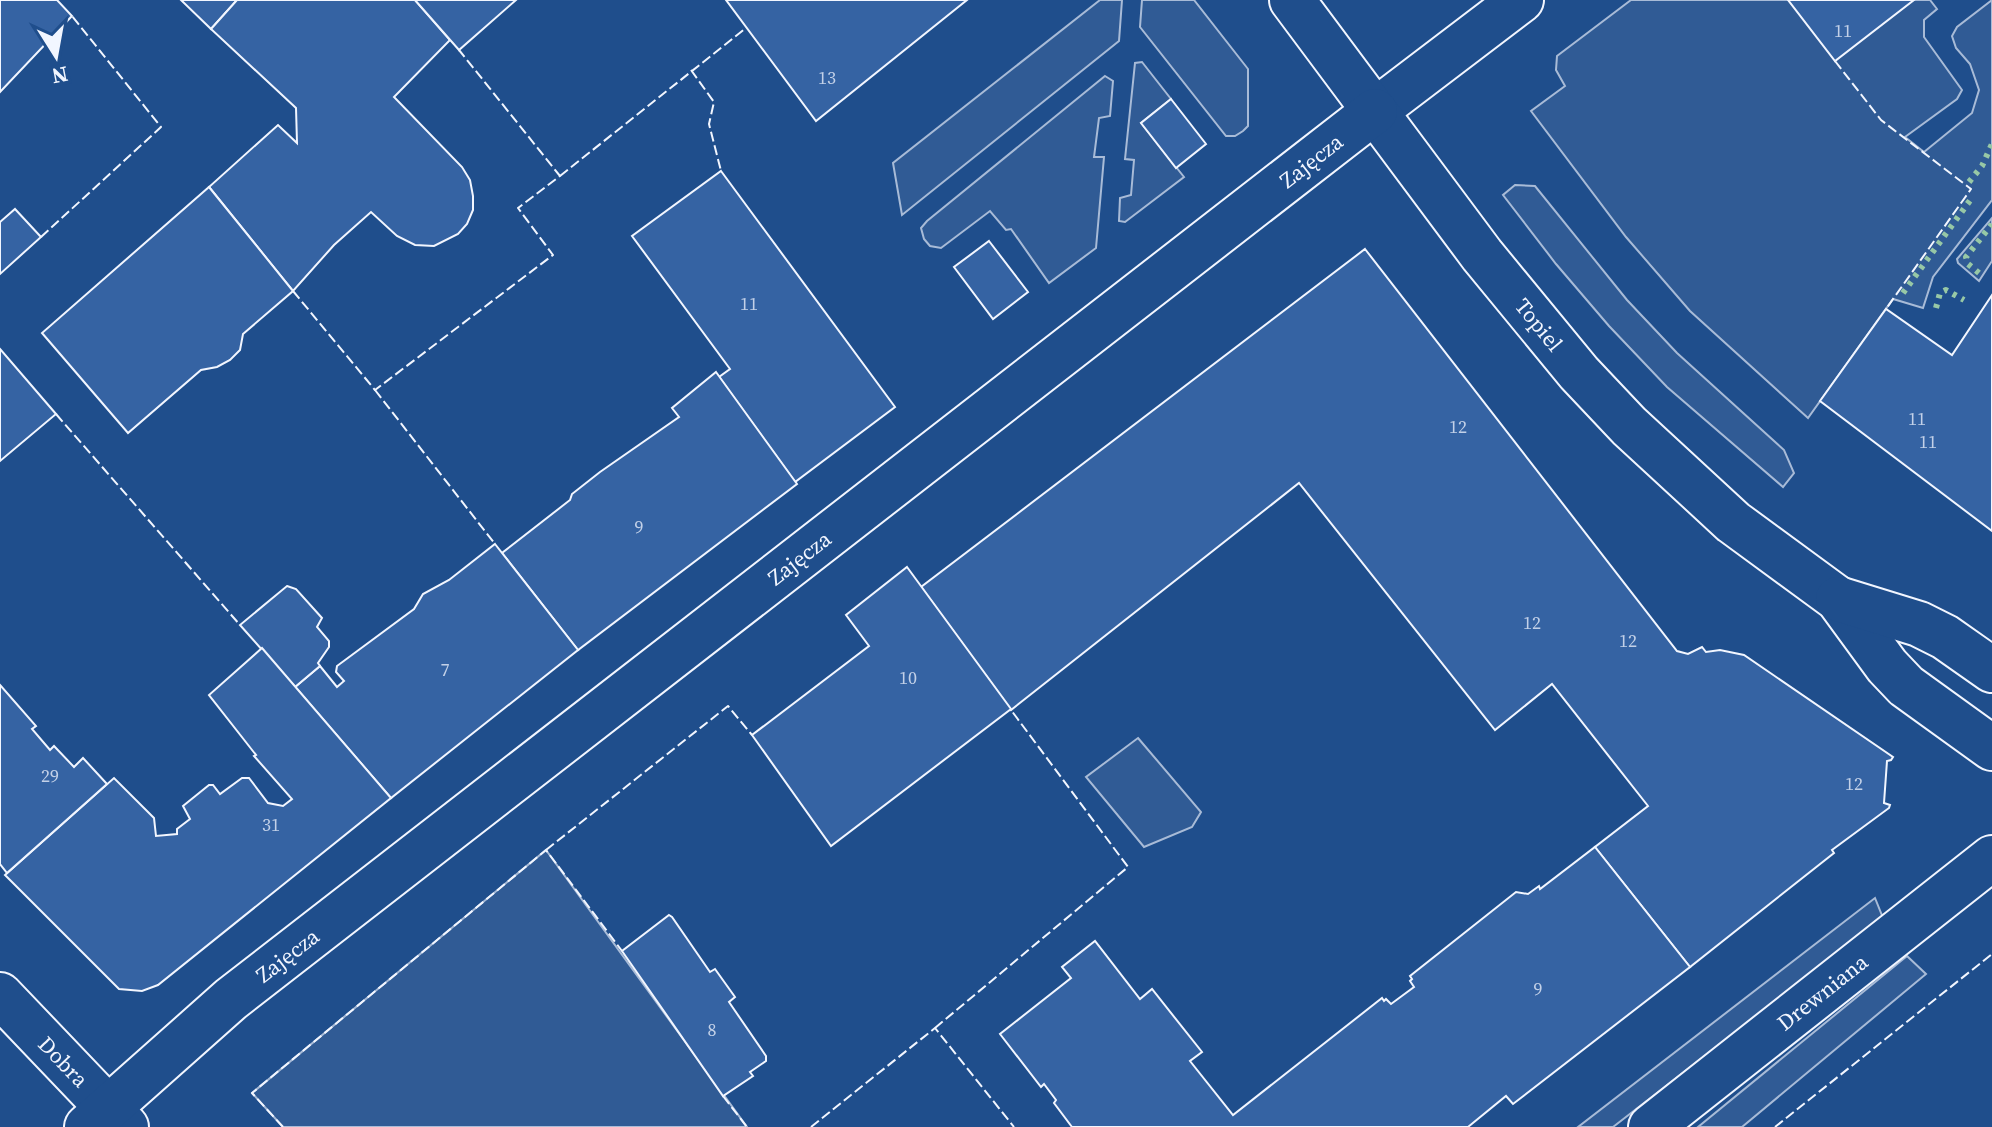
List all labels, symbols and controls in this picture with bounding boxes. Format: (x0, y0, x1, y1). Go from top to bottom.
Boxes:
north arrow (16, 16, 96, 96)
house number: 11 (1834, 18, 1852, 43)
text: N (49, 59, 71, 92)
house number: 13 (818, 65, 836, 90)
street label: Zajęcza (1273, 126, 1350, 195)
house number: 11 (740, 291, 758, 316)
street label: Topiel (1508, 292, 1570, 357)
house number: 11 (1908, 406, 1926, 431)
house number: 12 (1449, 414, 1467, 439)
house number: 11 (1919, 429, 1937, 454)
house number: 9 (635, 514, 644, 539)
street label: Zajęcza (761, 523, 838, 592)
house number: 12 (1523, 610, 1541, 635)
house number: 12 (1619, 628, 1637, 653)
house number: 7 (441, 657, 450, 682)
house number: 10 (899, 665, 917, 690)
house number: 29 (41, 763, 59, 788)
house number: 12 (1845, 771, 1863, 796)
house number: 31 (262, 812, 280, 837)
street label: Zajęcza (249, 921, 326, 989)
street label: Drewniana (1770, 946, 1875, 1037)
house number: 9 (1534, 976, 1543, 1001)
house number: 8 (708, 1017, 717, 1042)
street label: Dobra (32, 1029, 96, 1094)

